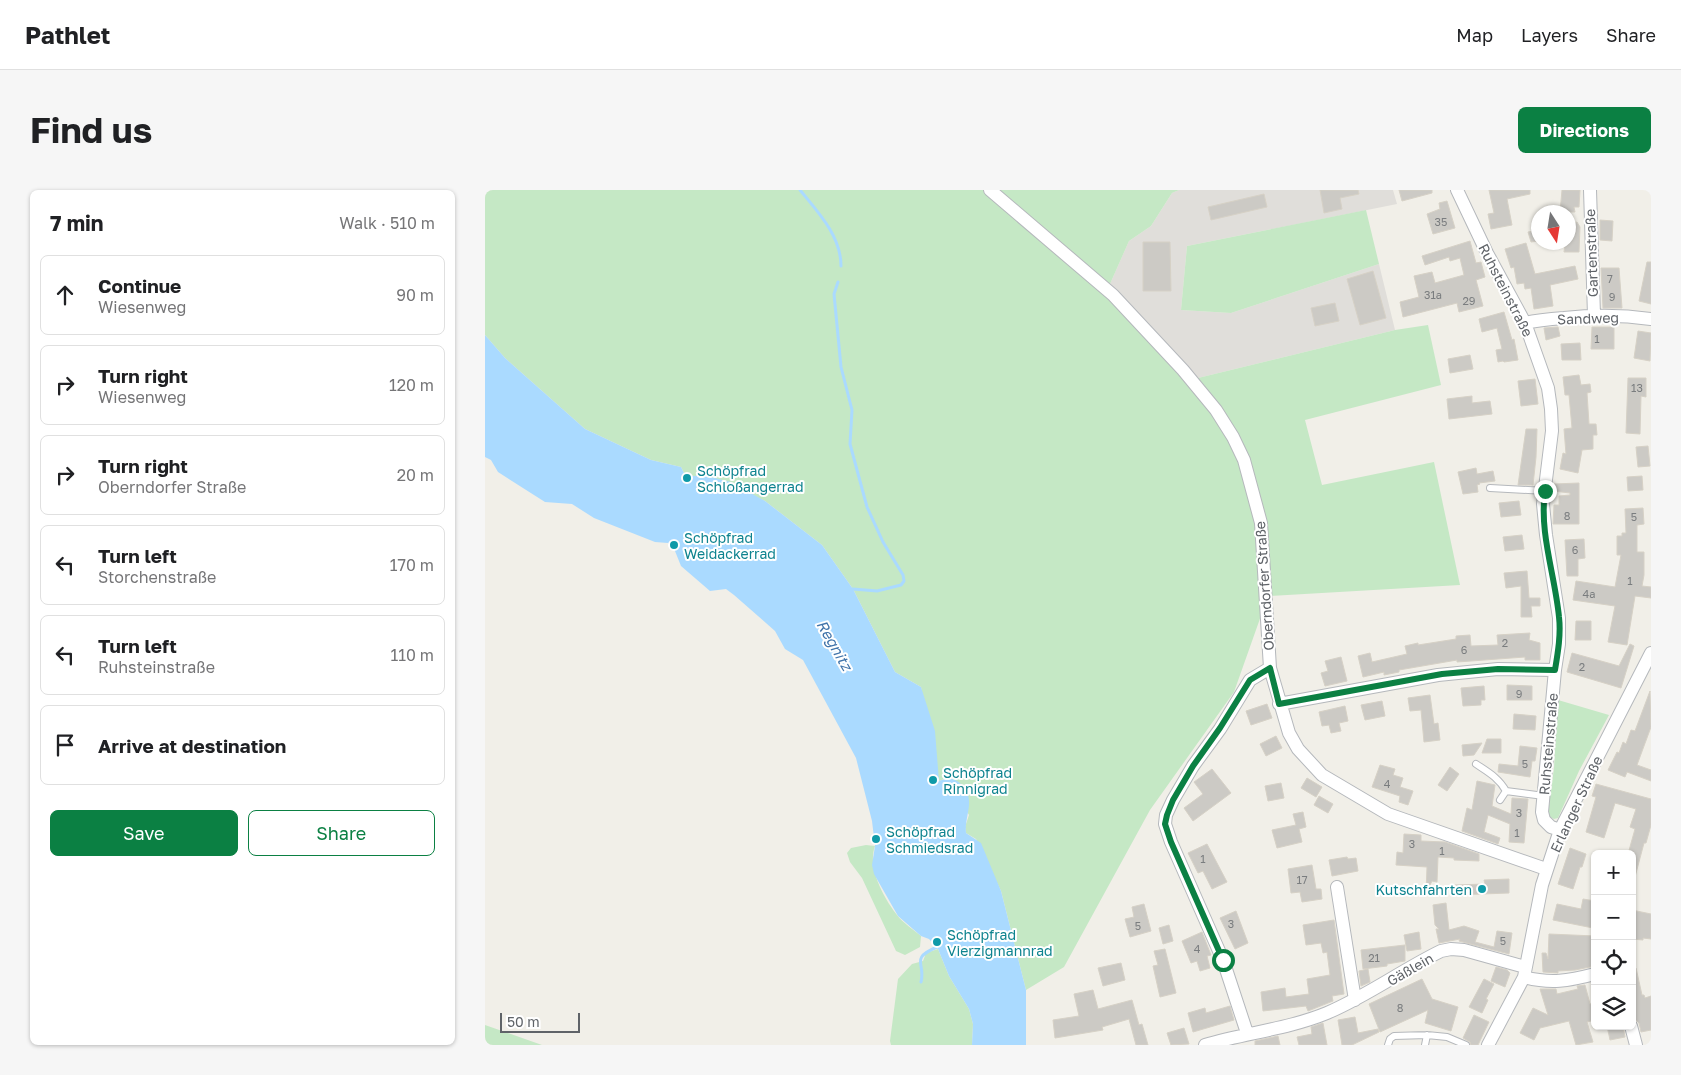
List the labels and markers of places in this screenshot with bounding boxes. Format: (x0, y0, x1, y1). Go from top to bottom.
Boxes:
place label: Schöpfrad Schloßangerrad (697, 462, 804, 495)
marker: Schöpfrad Schloßangerrad (681, 472, 693, 484)
place label: Schöpfrad Weidackerrad (684, 529, 776, 562)
marker: Schöpfrad Weidackerrad (668, 539, 680, 551)
place label: Schöpfrad Rinnigrad (943, 764, 1012, 797)
marker: Schöpfrad Rinnigrad (927, 774, 939, 786)
place label: Schöpfrad Schmiedsrad (886, 823, 973, 856)
marker: Schöpfrad Schmiedsrad (870, 833, 882, 845)
place label: Kutschfahrten (1375, 881, 1472, 898)
marker: Kutschfahrten (1476, 883, 1488, 895)
place label: Schöpfrad Vierzigmannrad (947, 926, 1053, 959)
marker: Schöpfrad Vierzigmannrad (931, 936, 943, 948)

